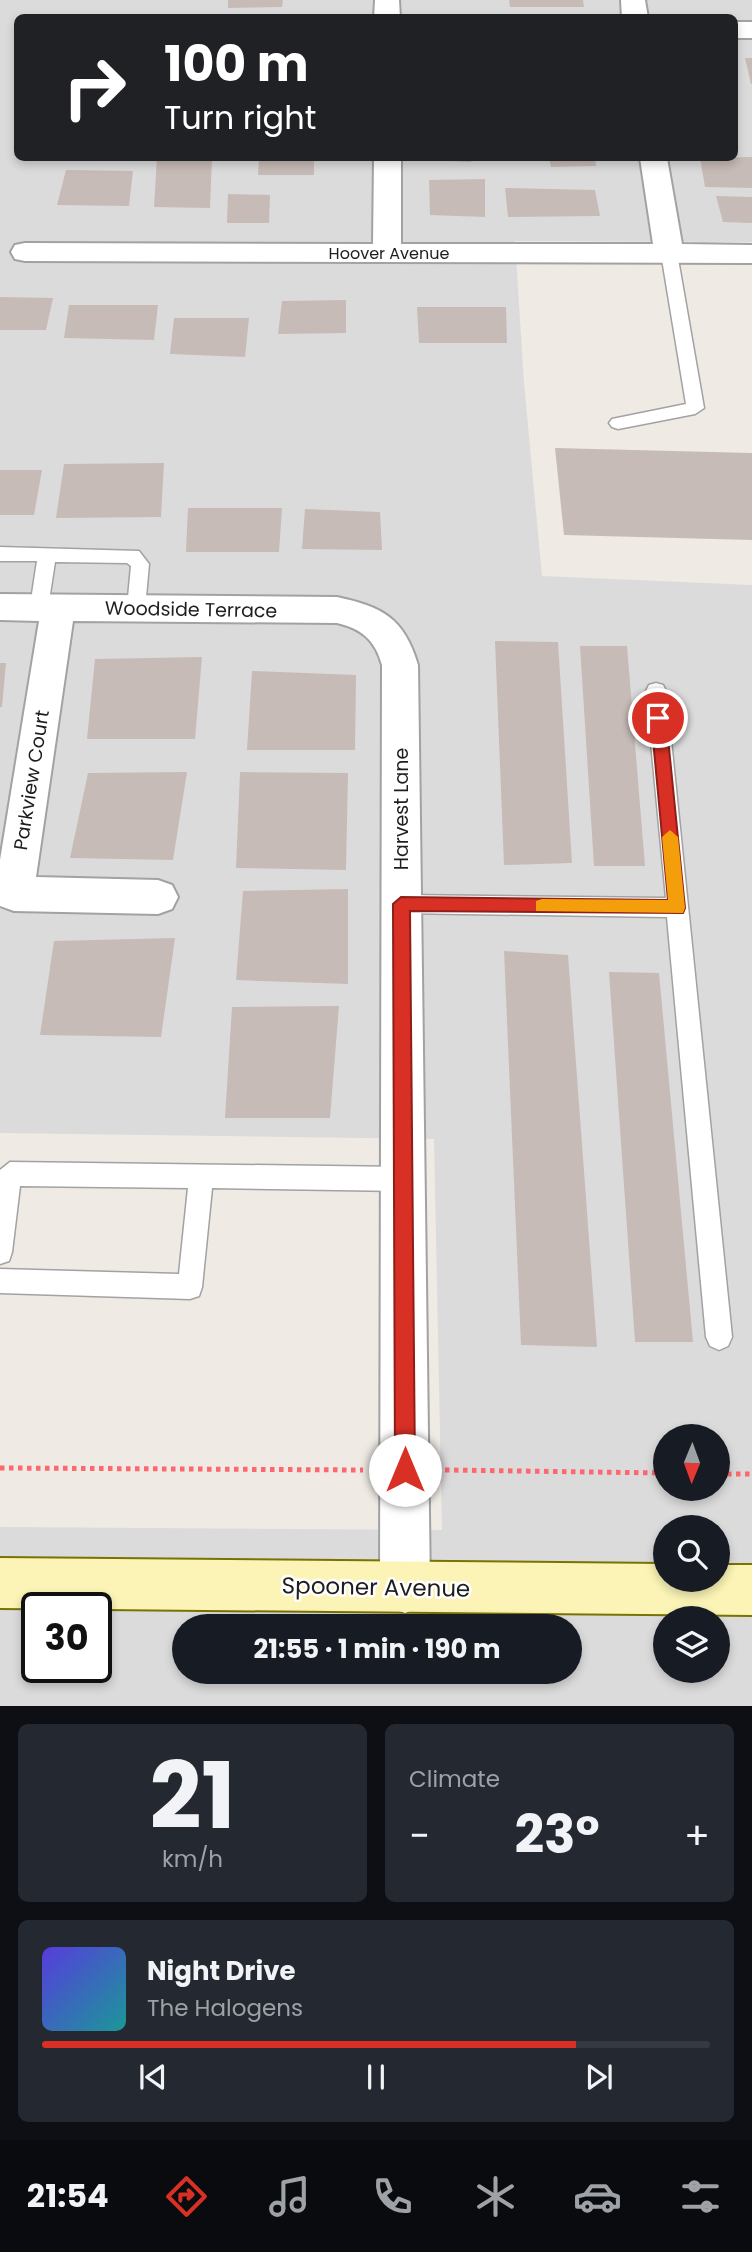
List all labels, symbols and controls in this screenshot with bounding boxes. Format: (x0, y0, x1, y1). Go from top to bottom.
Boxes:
text: 100 m (164, 30, 309, 98)
icon: right (49, 42, 140, 133)
text: Turn right (164, 95, 316, 140)
street label: Hoover Avenue (329, 242, 449, 265)
street label: Woodside Terrace (105, 594, 277, 625)
pin (628, 688, 688, 748)
icon: arrive (639, 699, 677, 737)
street label: Parkview Court (7, 708, 56, 852)
street label: Harvest Lane (388, 748, 415, 870)
north arrow (653, 1424, 730, 1502)
map controls (653, 1424, 730, 1683)
position arrow (368, 1433, 442, 1507)
button: search (653, 1515, 730, 1592)
street label: Spooner Avenue (281, 1569, 471, 1605)
speed limit sign: 30 (21, 1592, 112, 1683)
button: layers (653, 1606, 730, 1683)
text: 21:55 · 1 min · 190 m (253, 1631, 501, 1667)
text: 21 (149, 1732, 236, 1860)
text: Climate (409, 1763, 500, 1795)
text: 23° (514, 1798, 600, 1871)
text: − (409, 1809, 430, 1862)
text: + (684, 1809, 710, 1862)
text: km/h (162, 1843, 223, 1875)
text: Night Drive (147, 1953, 295, 1989)
text: The Halogens (147, 1992, 303, 2024)
icon: previous (134, 2058, 172, 2096)
icon: pause (357, 2058, 395, 2096)
icon: next (580, 2058, 618, 2096)
icon: directions (162, 2172, 211, 2221)
icon: music (265, 2172, 314, 2221)
icon: phone (368, 2172, 417, 2221)
icon: climate (471, 2172, 520, 2221)
icon: car (573, 2172, 622, 2221)
icon: filters (676, 2172, 725, 2221)
text: 21:54 (27, 2173, 109, 2218)

